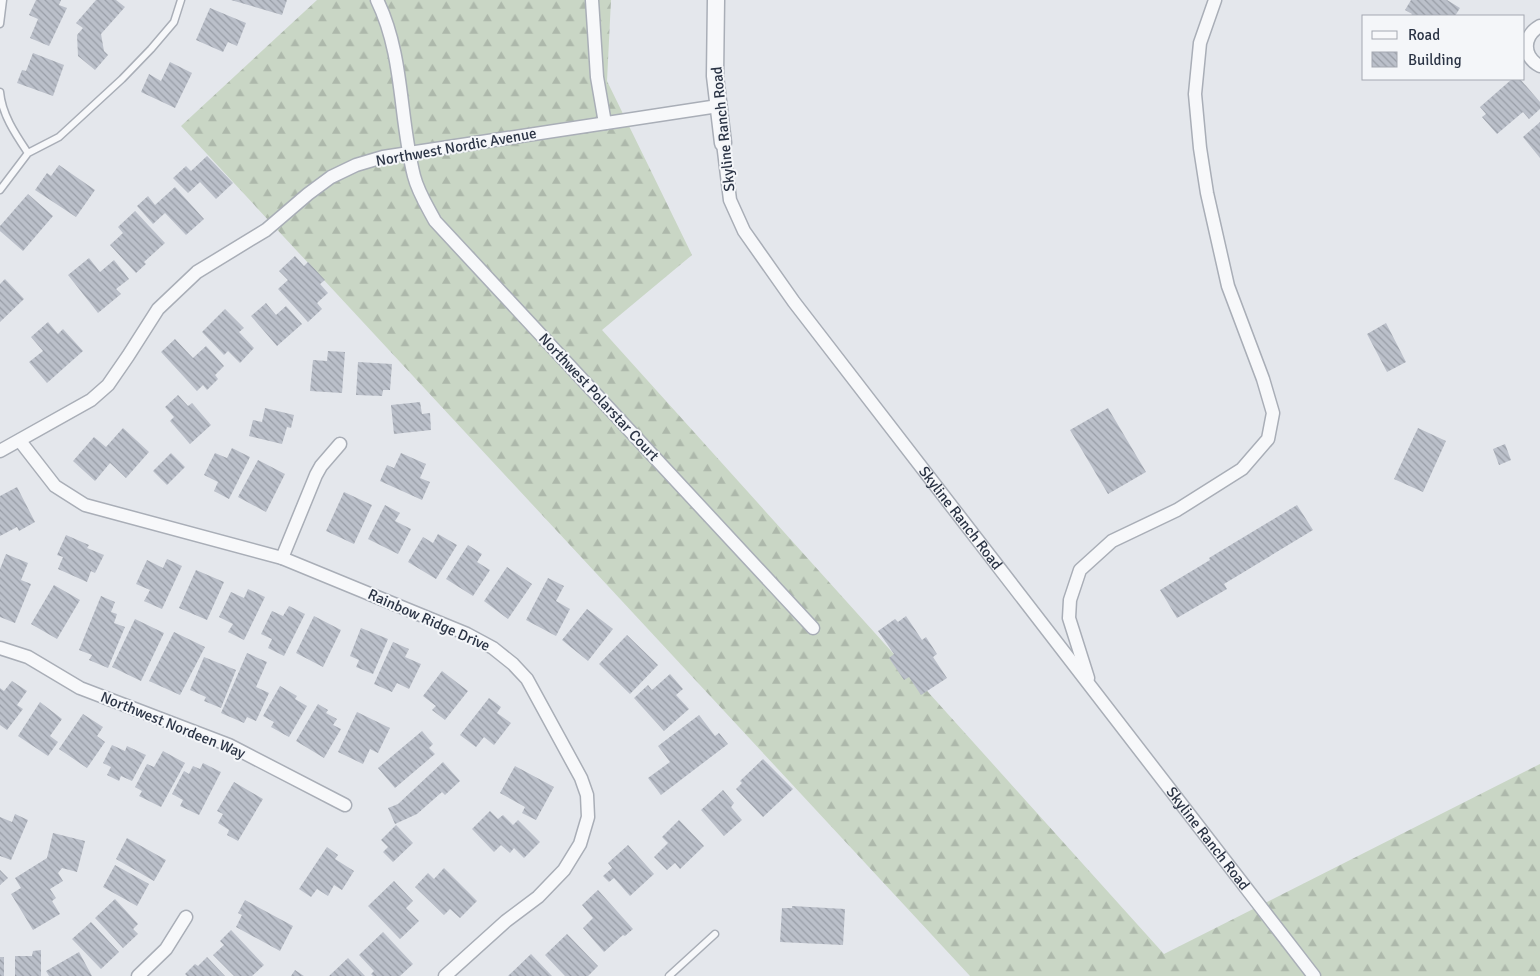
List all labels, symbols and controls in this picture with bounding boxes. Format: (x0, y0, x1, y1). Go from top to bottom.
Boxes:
legend (1362, 15, 1525, 80)
text: Road (1408, 26, 1440, 44)
text: Building (1408, 51, 1462, 69)
street label: Skyline Ranch Road (707, 66, 739, 192)
street label: Northwest Nordic Avenue (374, 124, 538, 170)
street label: Northwest Polarstar Court (535, 329, 663, 465)
street label: Skyline Ranch Road (915, 463, 1006, 573)
street label: Rainbow Ridge Drive (365, 585, 493, 655)
street label: Northwest Nordeen Way (98, 688, 248, 762)
street label: Skyline Ranch Road (1162, 783, 1254, 894)

